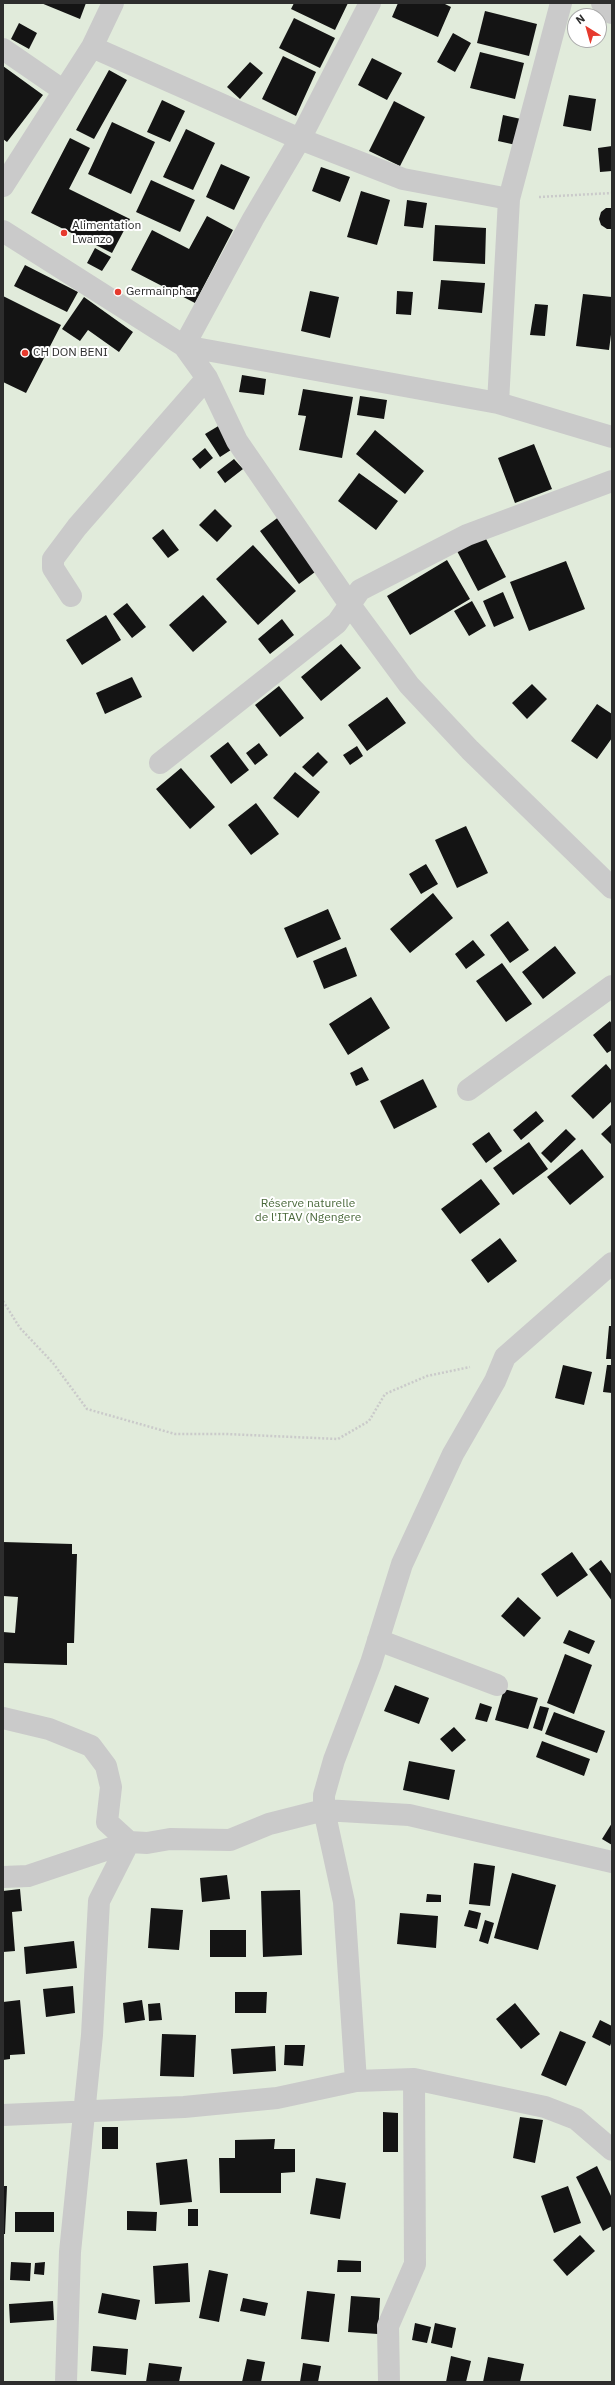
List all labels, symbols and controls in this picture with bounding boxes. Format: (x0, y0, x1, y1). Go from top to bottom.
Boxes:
north arrow (567, 8, 607, 48)
text: N (573, 11, 588, 27)
place label: Alimentation Lwanzo (72, 219, 141, 247)
marker: Alimentation Lwanzo (59, 228, 69, 238)
place label: Germainphar (126, 285, 197, 299)
marker: Germainphar (113, 287, 123, 297)
place label: CH DON BENI (33, 346, 108, 360)
marker: CH DON BENI (20, 348, 30, 358)
park label: Réserve naturelle de l'ITAV (Ngengere (255, 1197, 361, 1225)

